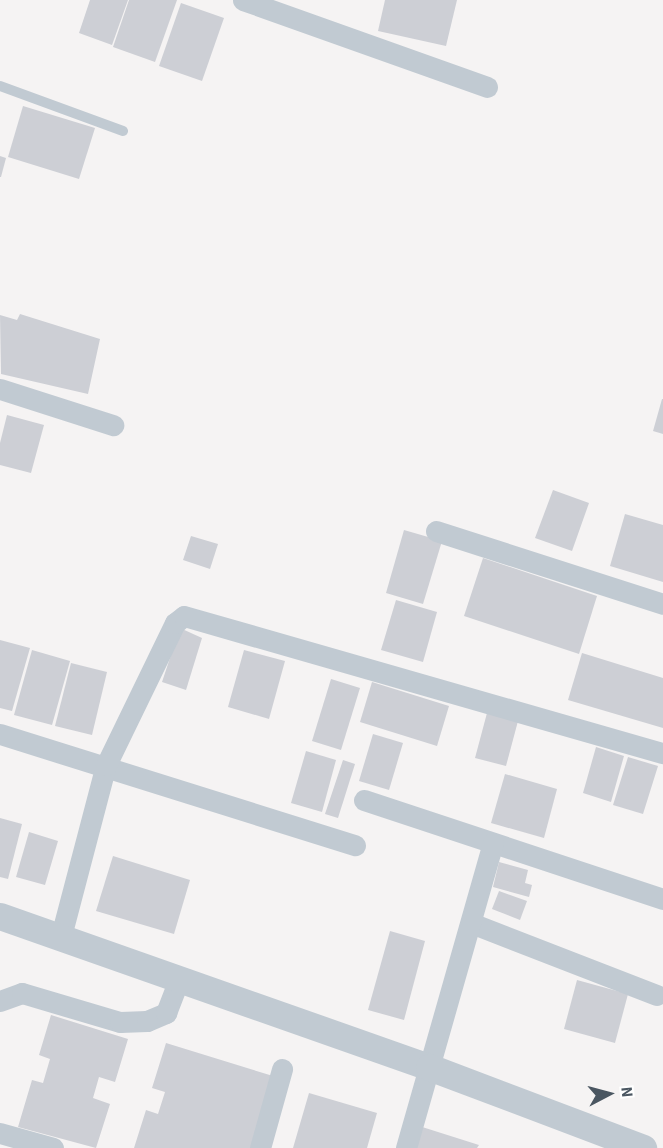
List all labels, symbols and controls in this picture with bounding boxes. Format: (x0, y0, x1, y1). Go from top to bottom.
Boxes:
north arrow (579, 1064, 639, 1124)
text: N (615, 1086, 638, 1099)

